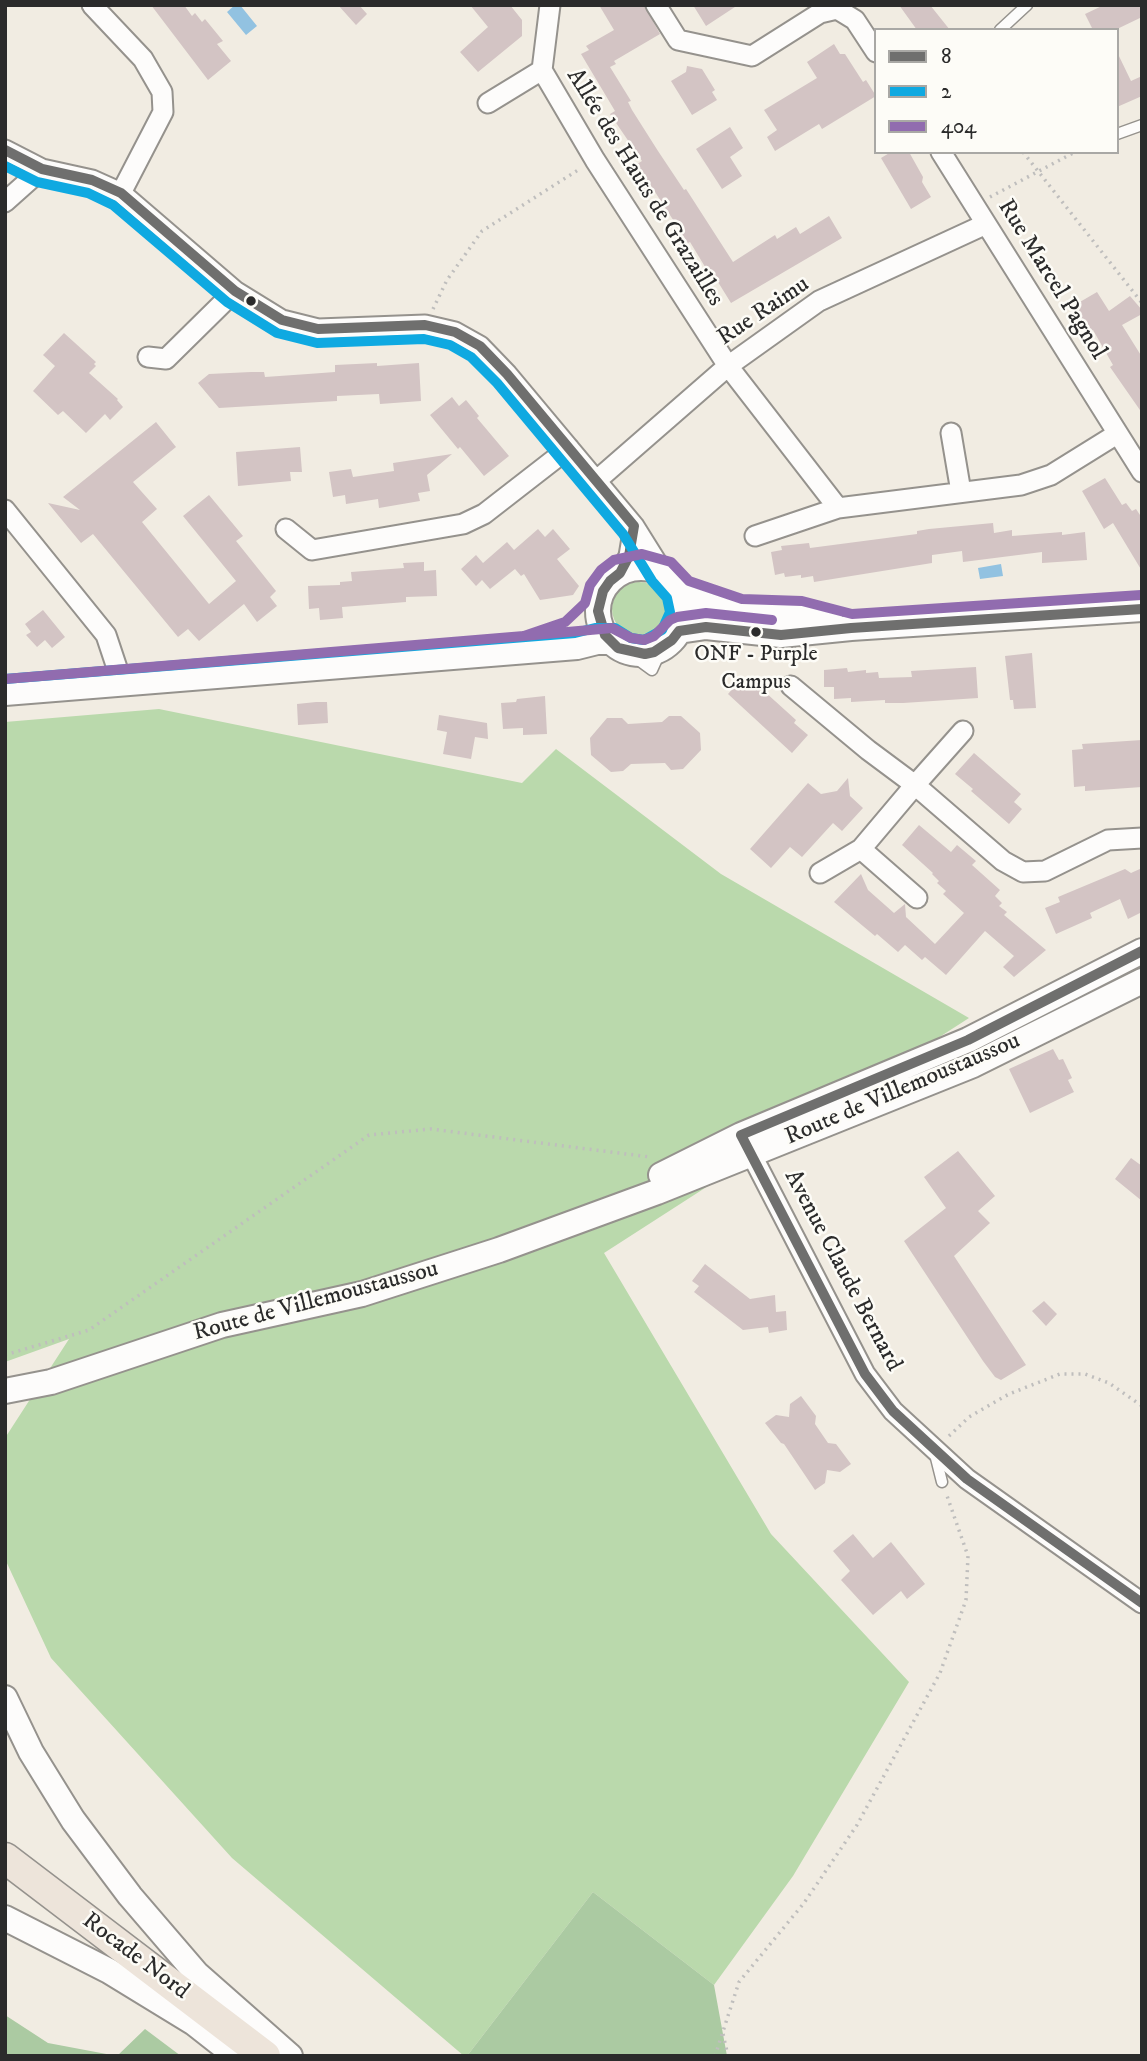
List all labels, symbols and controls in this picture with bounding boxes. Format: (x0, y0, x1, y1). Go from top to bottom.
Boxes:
legend (874, 28, 1119, 154)
text: 8 (941, 44, 952, 70)
street label: Allée des Hauts de Grazailles (559, 64, 729, 312)
text: 2 (941, 79, 951, 105)
text: 404 (941, 114, 976, 140)
street label: Rue Marcel Pagnol (990, 195, 1112, 365)
street label: Rue Raimu (713, 271, 815, 353)
unlabelled marker (244, 294, 258, 308)
marker: ONF - Purple Campus (749, 625, 763, 639)
place label: ONF - Purple Campus (694, 642, 818, 694)
street label: Route de Villemoustaussou (781, 1027, 1025, 1153)
street label: Avenue Claude Bernard (777, 1165, 907, 1377)
street label: Route de Villemoustaussou (190, 1255, 442, 1349)
street label: Rocade Nord (76, 1907, 194, 2007)

